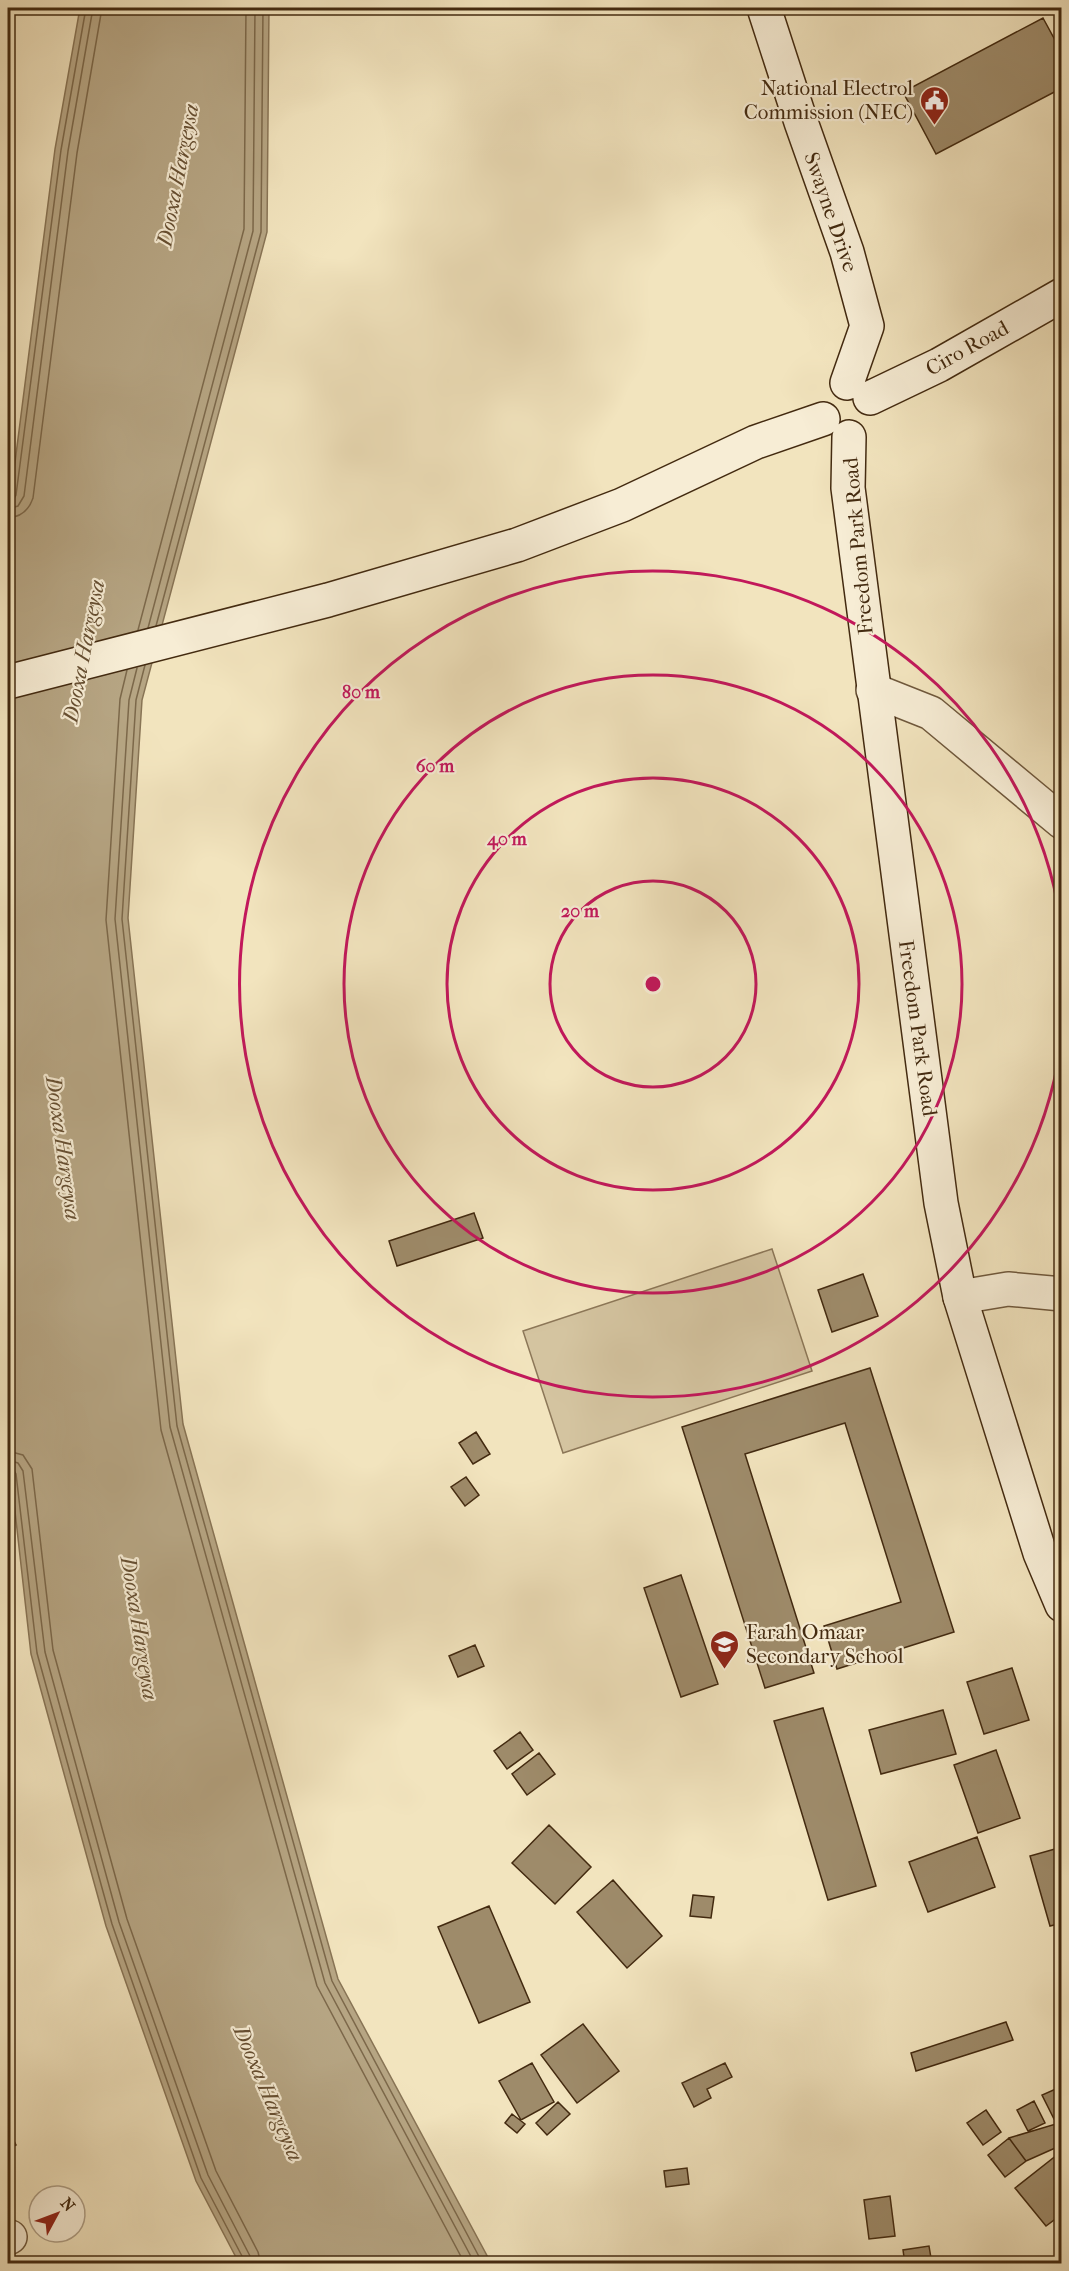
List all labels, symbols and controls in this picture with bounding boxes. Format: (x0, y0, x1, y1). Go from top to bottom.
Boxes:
place label: National Electrol Commission (NEC) (744, 76, 913, 124)
public building icon: National Electrol Commission (NEC) (918, 84, 950, 126)
water label: Dooxa Hargeysa (151, 102, 205, 251)
street label: Swayne Drive (799, 149, 863, 275)
street label: Ciro Road (921, 315, 1013, 381)
street label: Freedom Park Road (838, 456, 878, 636)
water label: Dooxa Hargeysa (57, 578, 111, 727)
text: 80 m (342, 682, 381, 703)
text: 60 m (416, 756, 455, 777)
text: 40 m (486, 829, 528, 850)
text: 20 m (561, 901, 600, 922)
street label: Freedom Park Road (894, 938, 942, 1118)
centre of rings (643, 974, 663, 994)
water label: Dooxa Hargeysa (40, 1073, 86, 1222)
water label: Dooxa Hargeysa (115, 1553, 163, 1702)
place label: Farah Omaar Secondary School (746, 1620, 904, 1668)
school or university icon: Farah Omaar Secondary School (709, 1628, 741, 1670)
water label: Dooxa Hargeysa (227, 2020, 308, 2165)
north arrow (27, 2184, 87, 2244)
text: N (57, 2194, 80, 2216)

